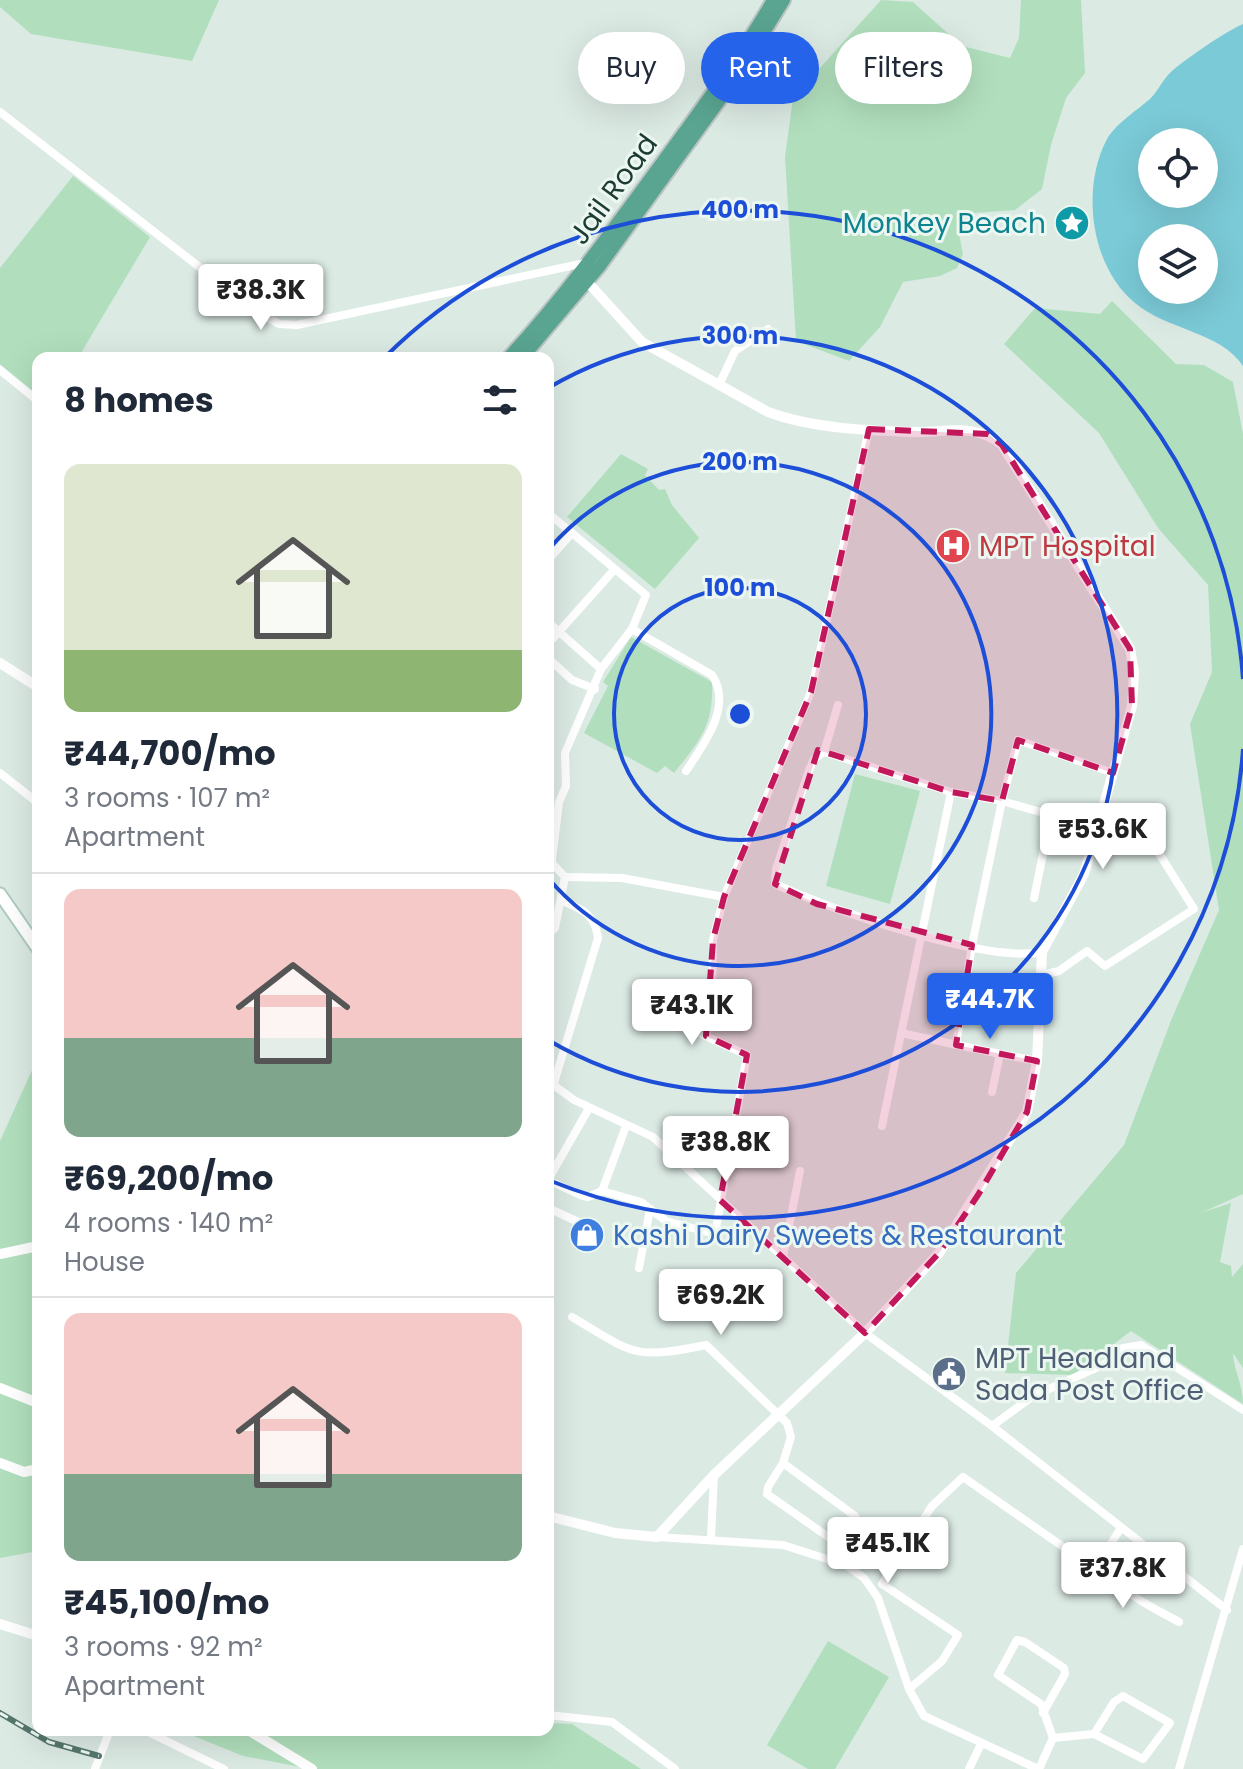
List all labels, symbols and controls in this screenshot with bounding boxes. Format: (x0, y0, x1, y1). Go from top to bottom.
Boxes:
chip: Buy (578, 32, 685, 104)
chip: Rent (701, 32, 819, 104)
chip: Filters (835, 32, 972, 104)
street label: Jail Road (560, 126, 667, 252)
map controls (1138, 128, 1218, 304)
button: locate (1138, 128, 1218, 208)
text: 400 m (701, 193, 779, 226)
place label: Monkey Beach (843, 204, 1046, 243)
place icon: Monkey Beach (1053, 204, 1091, 242)
button: layers (1138, 224, 1218, 304)
pin: ₹38.3K (196, 264, 326, 332)
text: ₹38.3K (216, 272, 306, 308)
text: 300 m (702, 319, 778, 352)
text: 8 homes (64, 376, 214, 424)
icon: filters (478, 378, 522, 422)
text: 200 m (702, 445, 778, 478)
icon: home (221, 516, 365, 660)
hospital icon: MPT Hospital (934, 527, 972, 565)
place label: MPT Hospital (979, 527, 1156, 566)
text: 100 m (705, 571, 775, 604)
centre of rings (726, 700, 754, 728)
text: ₹44,700/mo (64, 729, 276, 777)
text: 3 rooms · 107 m² (64, 780, 270, 816)
pin: ₹53.6K (1038, 803, 1168, 871)
text: ₹53.6K (1058, 811, 1148, 847)
text: Apartment (64, 819, 205, 855)
icon: home (221, 941, 365, 1085)
pin: ₹44.7K (925, 973, 1055, 1041)
pin: ₹43.1K (627, 979, 757, 1047)
text: ₹44.7K (945, 981, 1035, 1017)
text: ₹43.1K (650, 987, 734, 1023)
pin: ₹38.8K (661, 1116, 791, 1184)
text: ₹38.8K (681, 1124, 771, 1160)
text: ₹69,200/mo (64, 1154, 273, 1202)
text: 4 rooms · 140 m² (64, 1205, 273, 1241)
shop icon: Kashi Dairy Sweets & Restaurant (568, 1216, 606, 1254)
place label: Kashi Dairy Sweets & Restaurant (613, 1216, 1063, 1255)
text: House (64, 1244, 145, 1280)
pin: ₹69.2K (656, 1269, 786, 1337)
text: ₹69.2K (677, 1277, 765, 1313)
place label: MPT Headland Sada Post Office (975, 1339, 1204, 1410)
public building icon: MPT Headland Sada Post Office (930, 1355, 968, 1393)
icon: home (221, 1365, 365, 1509)
pin: ₹45.1K (823, 1517, 953, 1585)
text: ₹45.1K (845, 1525, 931, 1561)
pin: ₹37.8K (1058, 1542, 1188, 1610)
text: ₹37.8K (1079, 1550, 1167, 1586)
text: ₹45,100/mo (64, 1578, 269, 1626)
text: 3 rooms · 92 m² (64, 1629, 263, 1665)
text: Apartment (64, 1668, 205, 1704)

